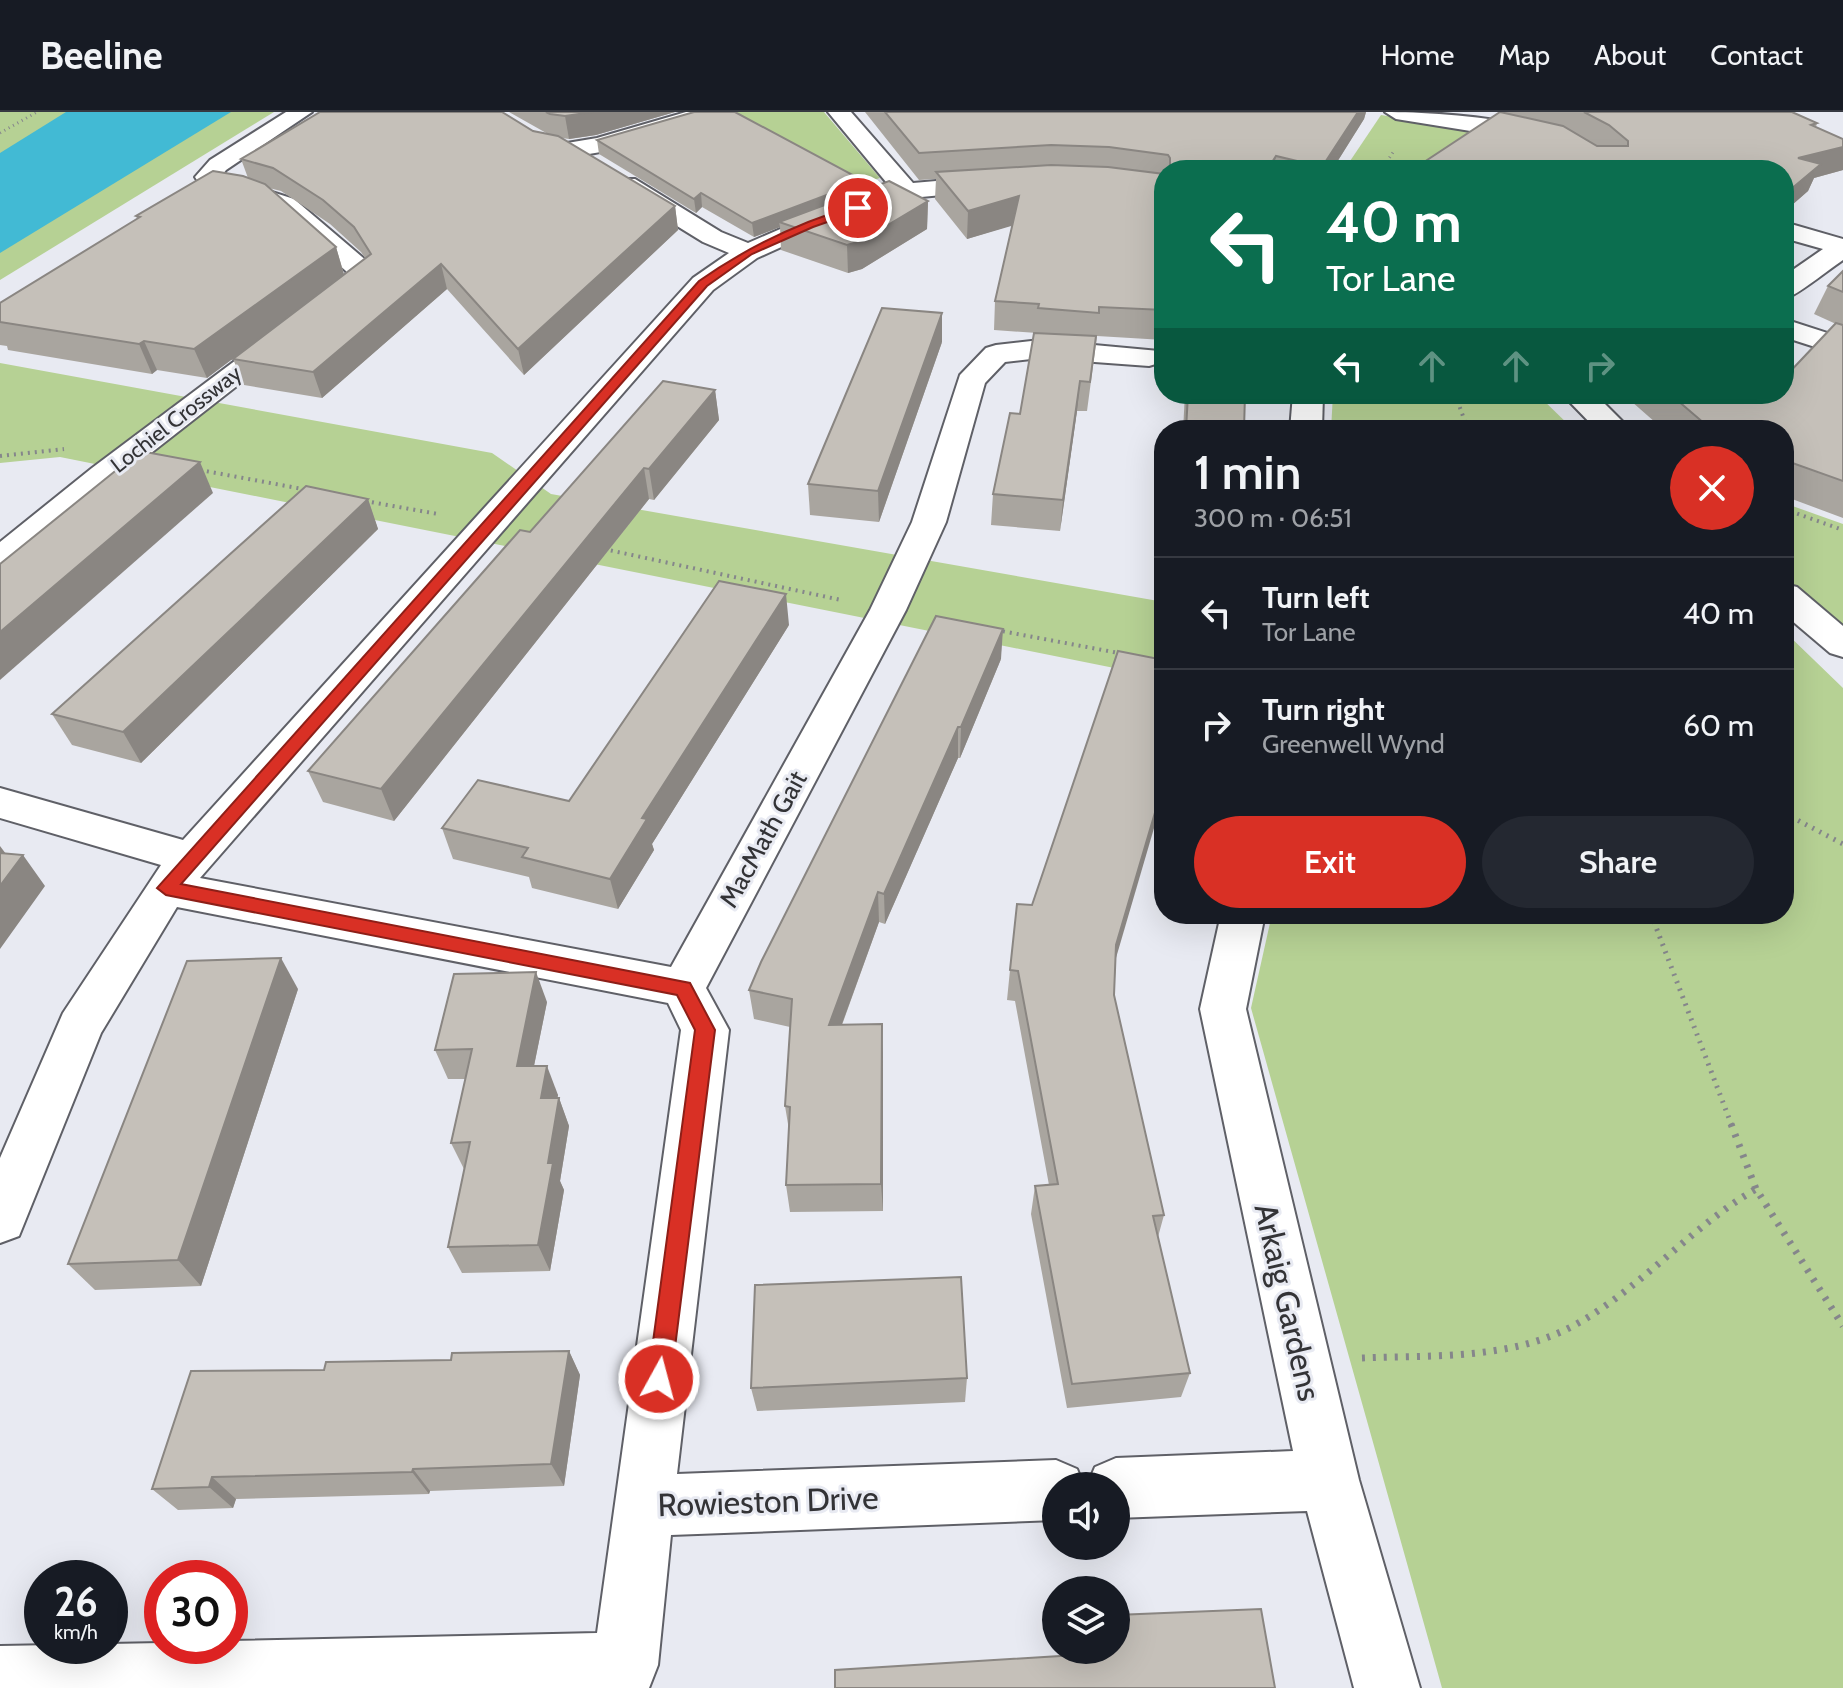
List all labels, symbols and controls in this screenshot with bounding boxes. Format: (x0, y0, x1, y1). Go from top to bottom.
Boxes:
text: Beeline (40, 32, 163, 79)
text: Home (1381, 38, 1454, 72)
text: Map (1498, 38, 1550, 72)
text: About (1594, 38, 1666, 72)
text: Contact (1710, 38, 1803, 72)
pin (824, 174, 892, 242)
icon: arrive (836, 186, 880, 230)
text: 40 m (1326, 188, 1462, 256)
icon: left (1194, 192, 1298, 296)
text: Tor Lane (1326, 256, 1456, 300)
icon: left (1326, 344, 1370, 388)
icon: ahead (1410, 344, 1454, 388)
icon: ahead (1494, 344, 1538, 388)
icon: right (1578, 344, 1622, 388)
street label: Lochiel Crossway (105, 360, 247, 478)
text: 1 min (1194, 443, 1301, 501)
button: close (1670, 446, 1754, 530)
text: 300 m · 06:51 (1194, 502, 1352, 534)
text: Turn left (1262, 579, 1370, 616)
icon: left (1194, 591, 1238, 635)
text: 40 m (1683, 595, 1754, 632)
text: Tor Lane (1262, 616, 1356, 648)
text: Turn right (1262, 691, 1385, 728)
icon: right (1194, 703, 1238, 747)
text: 60 m (1683, 707, 1754, 744)
text: Greenwell Wynd (1262, 728, 1445, 760)
street label: MacMath Gait (712, 765, 814, 913)
button: Exit (1194, 816, 1466, 908)
button: Share (1482, 816, 1754, 908)
street label: Arkaig Gardens (1246, 1200, 1330, 1404)
position arrow (617, 1337, 701, 1421)
map controls (1042, 1472, 1130, 1664)
button: sound (1042, 1472, 1130, 1560)
street label: Rowieston Drive (657, 1478, 879, 1524)
speed limit sign: 30 (144, 1560, 248, 1664)
button: layers (1042, 1576, 1130, 1664)
text: 26 (54, 1577, 98, 1626)
text: km/h (54, 1620, 98, 1644)

